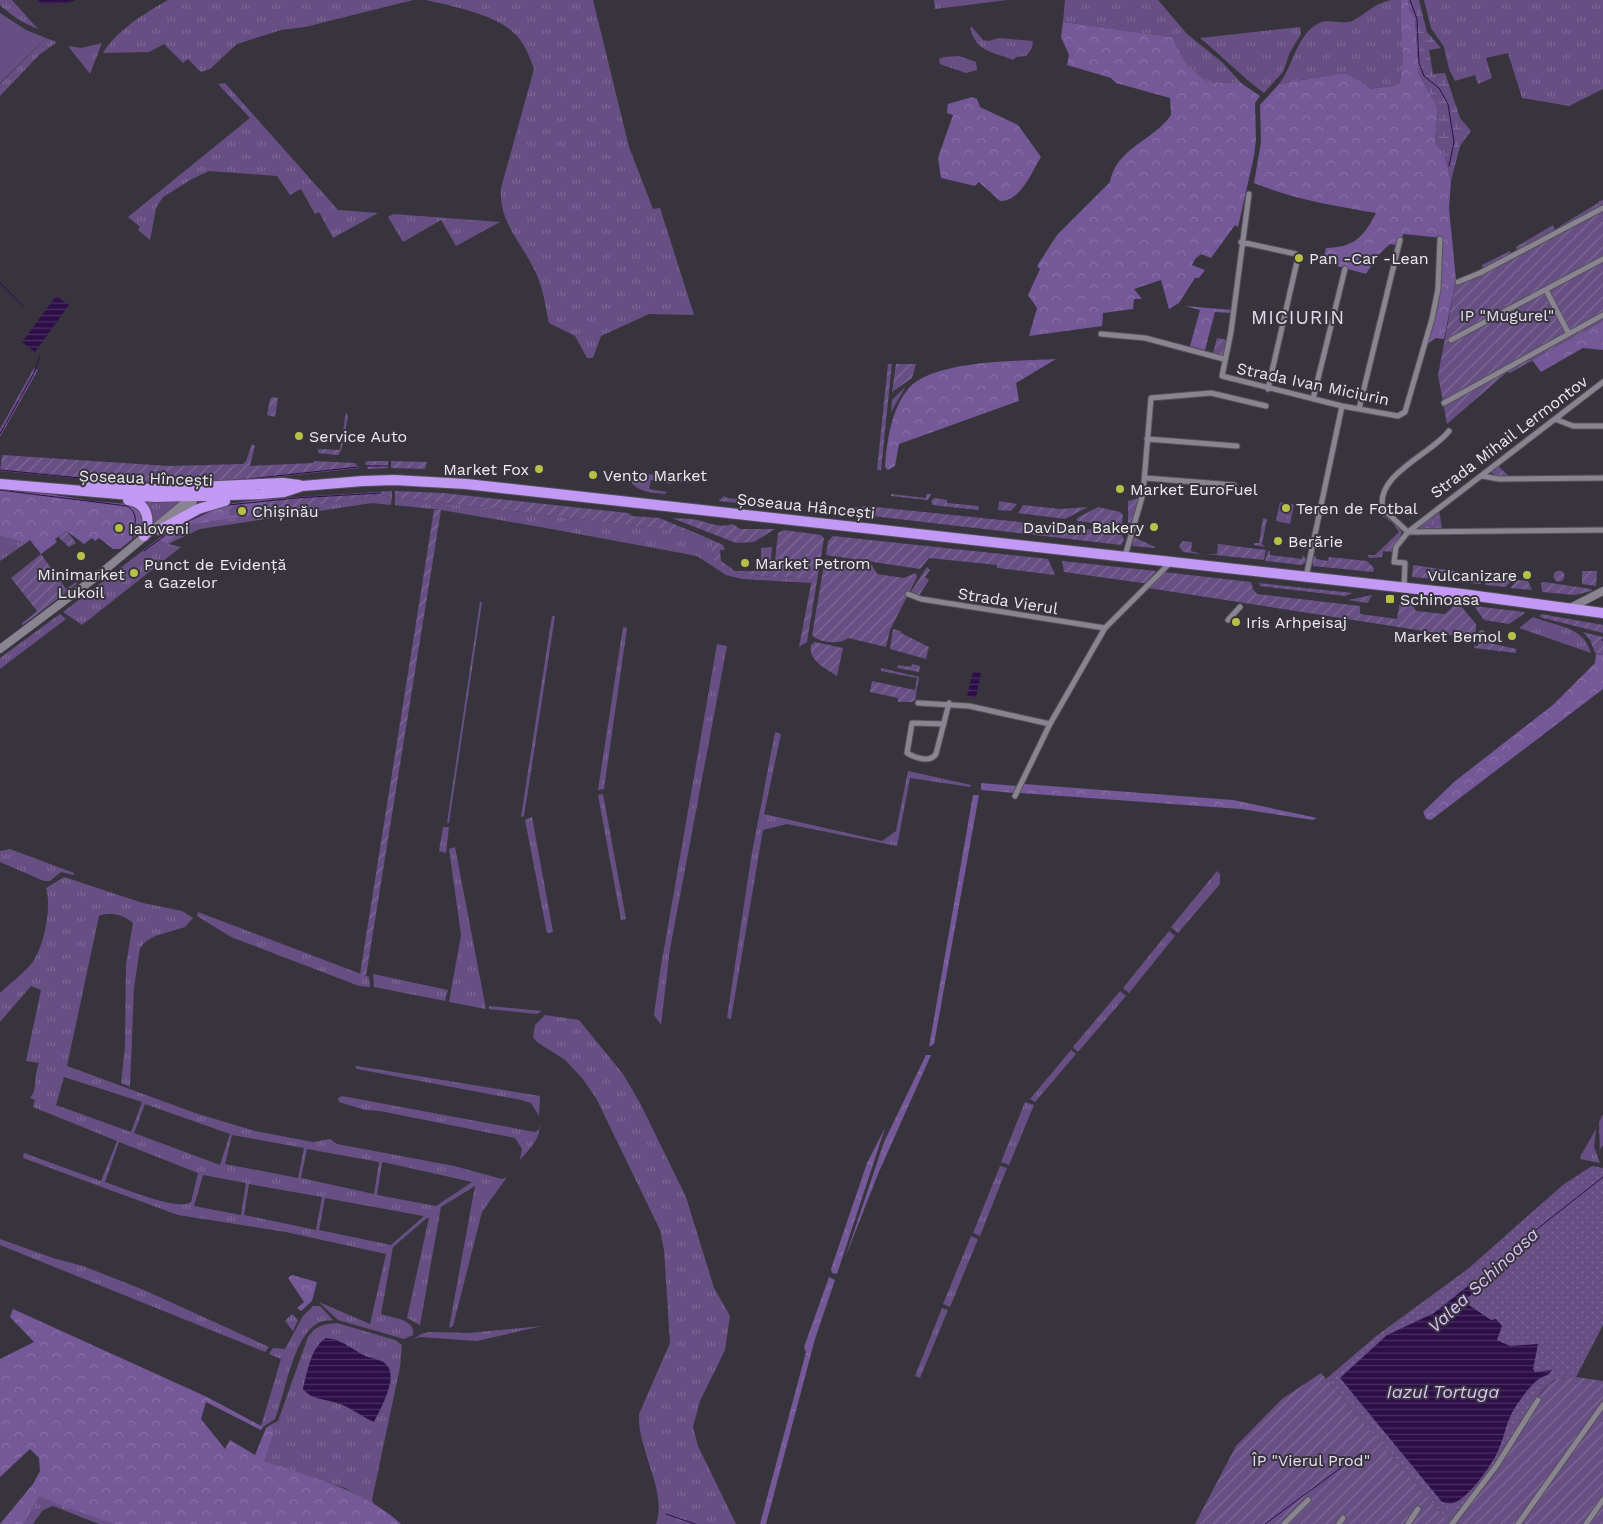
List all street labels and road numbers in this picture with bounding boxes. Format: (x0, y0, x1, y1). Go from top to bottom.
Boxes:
street label: Strada Ivan Miciurin (1235, 359, 1391, 409)
street label: Strada Mihail Lermontov (1427, 371, 1592, 502)
street label: Șoseaua Hîncești (79, 466, 213, 490)
street label: Șoseaua Hâncești (736, 489, 876, 523)
street label: Strada Vierul (957, 584, 1060, 618)

